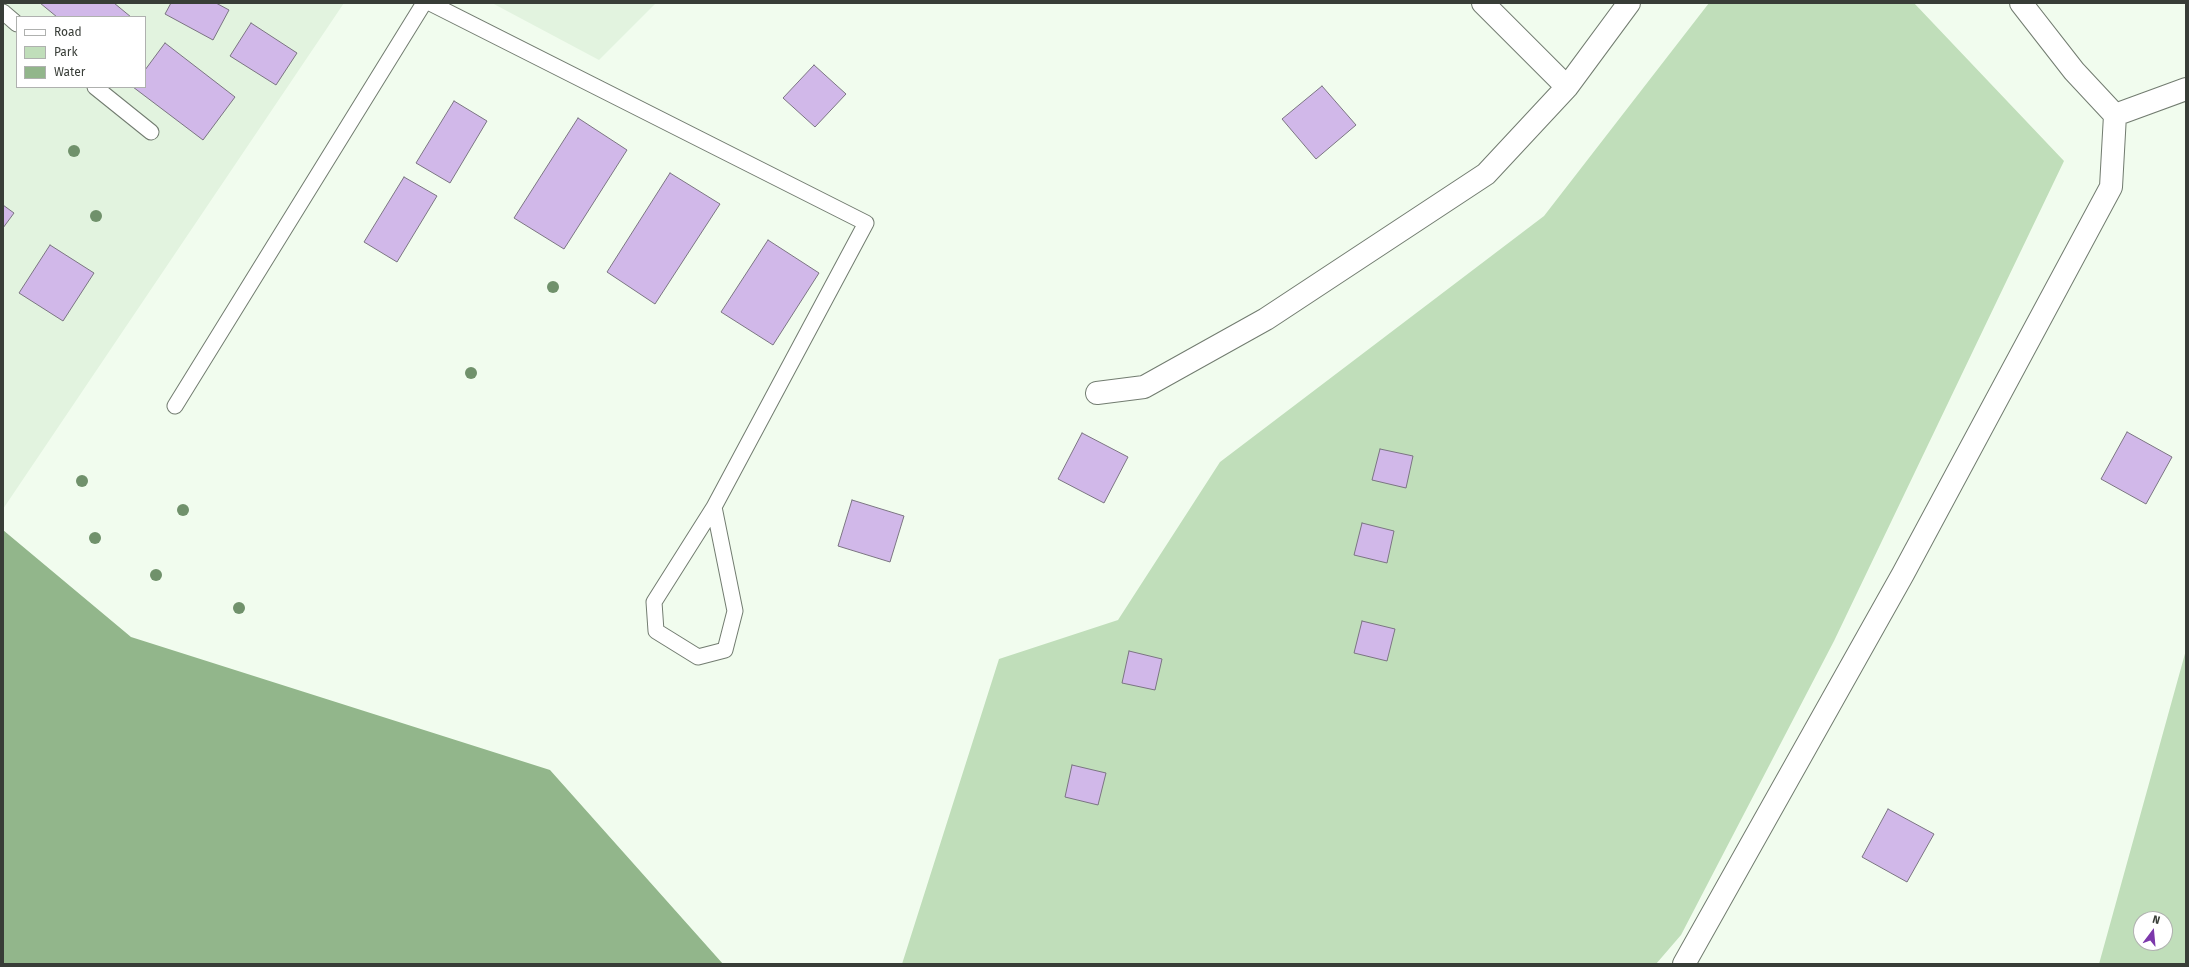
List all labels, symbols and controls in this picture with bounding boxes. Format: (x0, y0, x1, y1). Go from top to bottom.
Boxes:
legend (16, 16, 146, 88)
text: Road (54, 25, 82, 39)
text: Park (54, 45, 78, 59)
text: Water (54, 65, 85, 79)
north arrow (2133, 911, 2173, 951)
text: N (2151, 913, 2161, 927)

